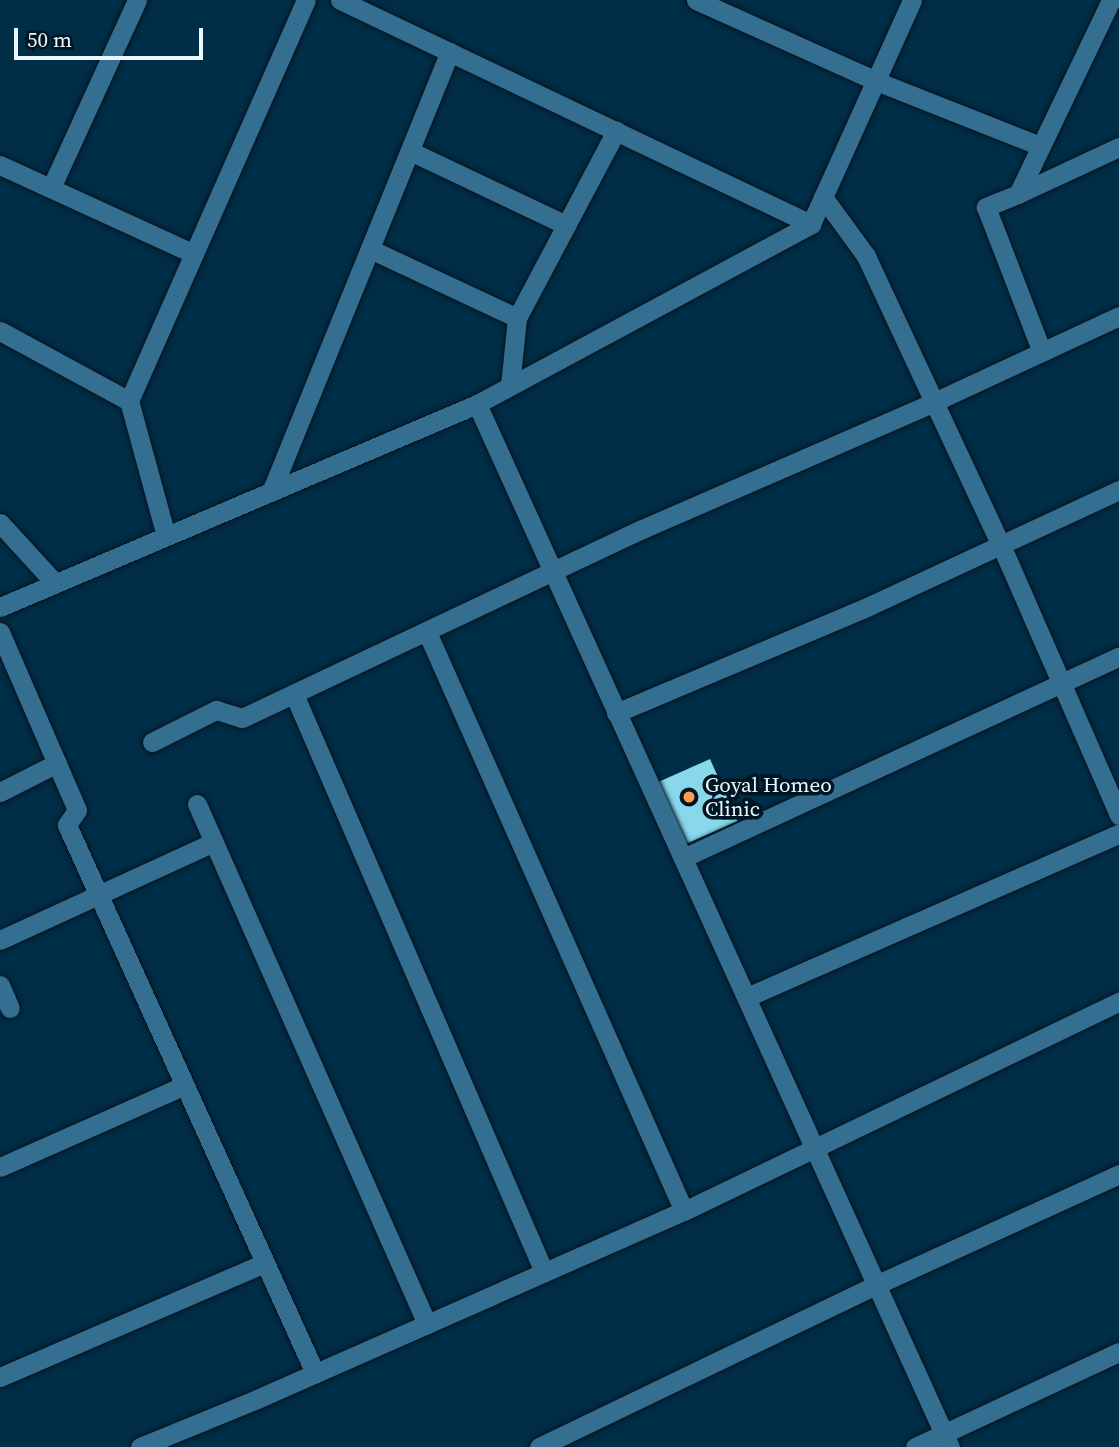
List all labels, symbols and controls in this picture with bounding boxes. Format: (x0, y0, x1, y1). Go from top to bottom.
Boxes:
scale bar (18, 14, 206, 58)
text: 50 m (27, 25, 72, 54)
place label: Goyal Homeo Clinic (705, 772, 832, 822)
marker: Goyal Homeo Clinic (679, 787, 699, 807)

